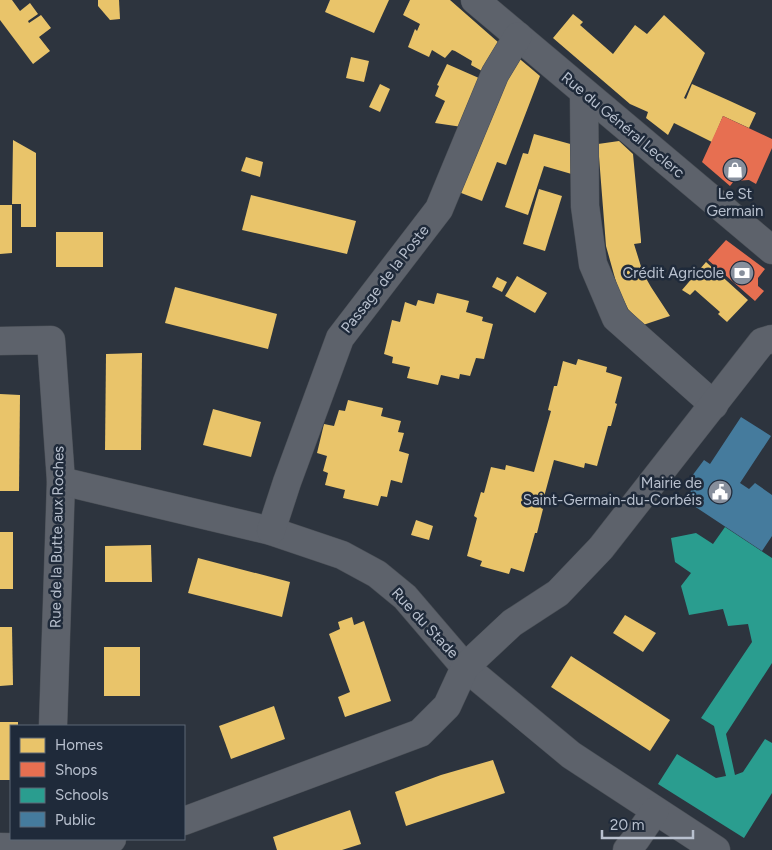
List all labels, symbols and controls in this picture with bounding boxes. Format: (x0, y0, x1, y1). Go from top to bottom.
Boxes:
street label: Rue du Général Leclerc (558, 68, 688, 182)
shop icon: Le St Germain (722, 157, 748, 183)
place label: Le St Germain (707, 185, 763, 220)
street label: Passage de la Poste (337, 221, 433, 337)
bank icon: Crédit Agricole (729, 260, 755, 286)
place label: Crédit Agricole (623, 264, 724, 282)
street label: Rue de la Butte aux Roches (46, 446, 68, 628)
place label: Mairie de Saint-Germain-du-Corbéis (523, 474, 702, 509)
public building icon: Mairie de Saint-Germain-du-Corbéis (707, 479, 733, 505)
street label: Rue du Stade (388, 584, 462, 662)
legend (10, 725, 185, 840)
text: Homes (55, 736, 103, 754)
text: Shops (55, 761, 97, 779)
text: Schools (55, 786, 108, 804)
scale bar (602, 808, 693, 840)
text: Public (55, 811, 96, 829)
text: 20 m (610, 816, 644, 834)

